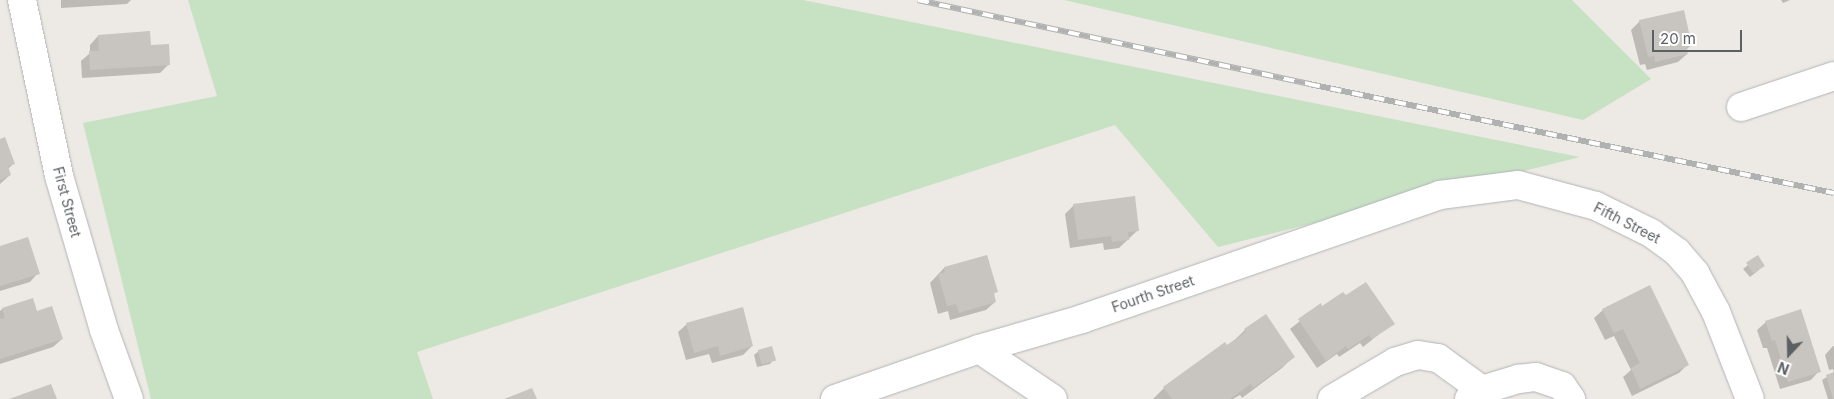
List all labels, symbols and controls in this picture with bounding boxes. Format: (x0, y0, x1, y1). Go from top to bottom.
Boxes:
scale bar (1654, 20, 1744, 52)
text: 20 m (1660, 29, 1696, 48)
street label: First Street (50, 165, 84, 239)
street label: Fifth Street (1591, 199, 1663, 247)
street label: Fourth Street (1110, 272, 1196, 316)
north arrow (1764, 329, 1814, 379)
text: N (1775, 359, 1791, 378)

